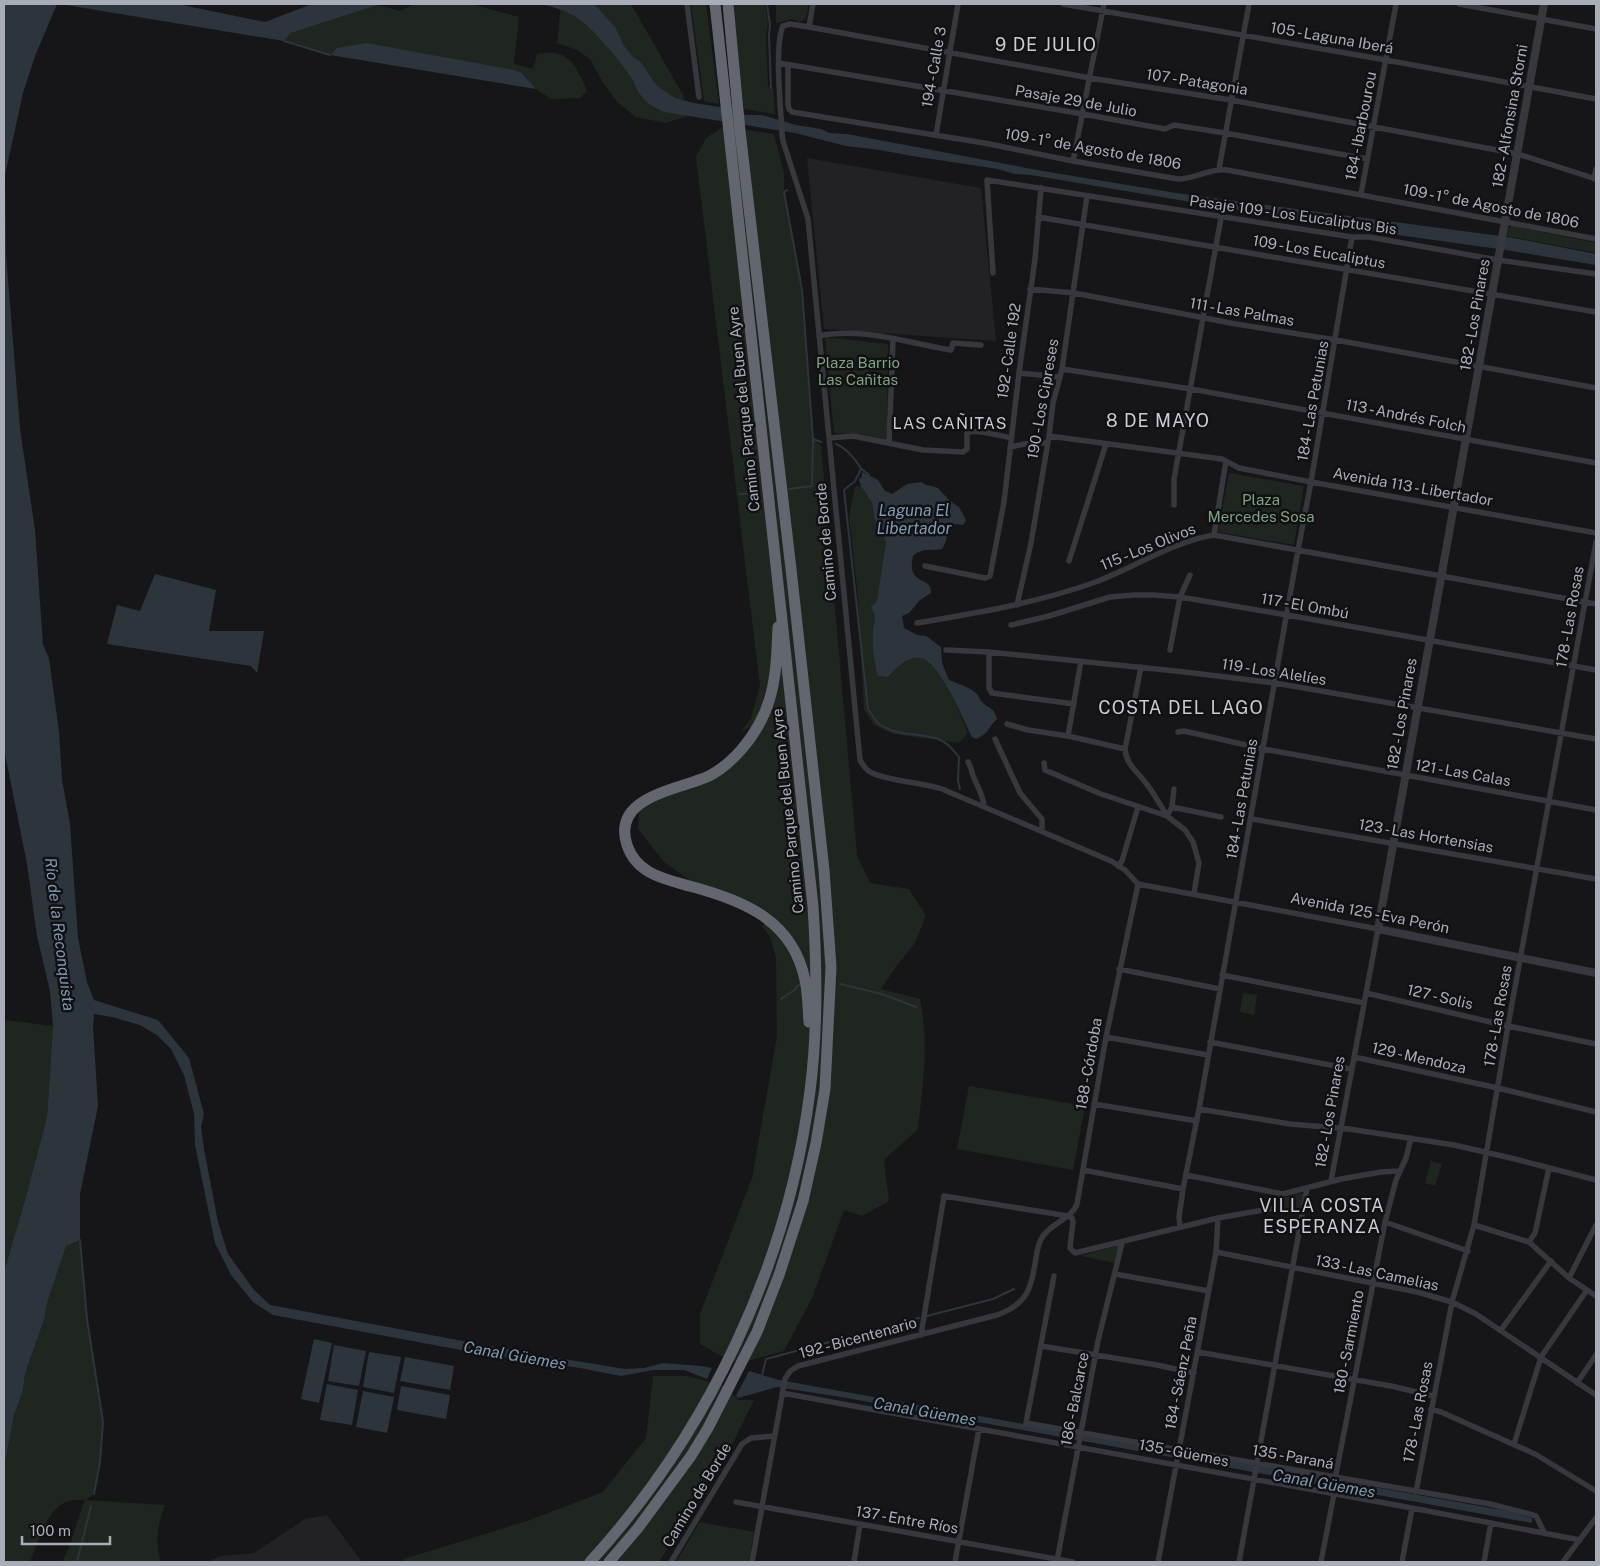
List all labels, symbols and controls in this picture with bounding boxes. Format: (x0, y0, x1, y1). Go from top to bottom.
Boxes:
street label: 105 - Laguna Iberá (1269, 18, 1395, 57)
street label: 194 - Calle 3 (918, 25, 949, 109)
district label: 9 DE JULIO (995, 34, 1097, 55)
street label: 182 - Alfonsina Storni (1489, 43, 1531, 189)
street label: 107 - Patagonia (1145, 65, 1249, 98)
street label: 184 - Ibarbourou (1342, 70, 1379, 182)
street label: Pasaje 29 de Julio (1014, 81, 1138, 120)
street label: 109 - 1° de Agosto de 1806 (1004, 125, 1183, 172)
street label: 109 - 1° de Agosto de 1806 (1402, 180, 1580, 231)
street label: Pasaje 109 - Los Eucaliptus Bis (1188, 192, 1398, 237)
street label: 109 - Los Eucaliptus (1251, 231, 1387, 272)
street label: 182 - Los Pinares (1456, 257, 1493, 372)
street label: 111 - Las Palmas (1188, 294, 1296, 329)
street label: 192 - Calle 192 (993, 302, 1024, 400)
street label: Camino Parque del Buen Ayre (724, 306, 763, 512)
street label: 190 - Los Cipreses (1024, 337, 1061, 461)
street label: 184 - Las Petunias (1294, 339, 1331, 463)
park label: Plaza Barrio Las Cañitas (816, 354, 900, 388)
street label: 113 - Andrés Folch (1344, 396, 1468, 436)
district label: 8 DE MAYO (1106, 410, 1210, 431)
district label: LAS CAÑITAS (893, 413, 1007, 433)
street label: Avenida 113 - Libertador (1332, 464, 1495, 509)
street label: Camino de Borde (812, 482, 839, 602)
park label: Plaza Mercedes Sosa (1208, 491, 1315, 525)
water label: Laguna El Libertador (876, 501, 953, 538)
street label: 115 - Los Olivos (1098, 520, 1198, 573)
street label: 178 - Las Rosas (1552, 565, 1587, 669)
street label: 117 - El Ombú (1260, 589, 1350, 622)
street label: 119 - Los Alelíes (1220, 655, 1328, 688)
street label: 182 - Los Pinares (1383, 656, 1420, 771)
district label: COSTA DEL LAGO (1098, 697, 1264, 718)
street label: Camino Parque del Buen Ayre (768, 708, 807, 914)
street label: 184 - Las Petunias (1223, 737, 1260, 861)
street label: 121 - Las Calas (1414, 756, 1512, 789)
street label: 123 - Las Hortensias (1357, 815, 1495, 856)
water label: Río de la Reconquista (41, 856, 78, 1012)
street label: Avenida 125 - Eva Perón (1289, 889, 1451, 936)
street label: 178 - Las Rosas (1480, 964, 1515, 1068)
street label: 127 - Solis (1405, 981, 1475, 1012)
street label: 188 - Córdoba (1072, 1016, 1105, 1111)
street label: 129 - Mendoza (1370, 1038, 1468, 1077)
street label: 182 - Los Pinares (1311, 1054, 1348, 1169)
district label: VILLA COSTA ESPERANZA (1259, 1195, 1385, 1237)
street label: 133 - Las Camelias (1314, 1251, 1440, 1294)
street label: 180 - Sarmiento (1330, 1288, 1367, 1395)
street label: 192 - Bicentenario (797, 1314, 919, 1361)
street label: 184 - Sáenz Peña (1161, 1315, 1200, 1431)
water label: Canal Güemes (462, 1337, 568, 1374)
street label: 186 - Balcarce (1057, 1351, 1092, 1447)
street label: 178 - Las Rosas (1399, 1360, 1436, 1464)
water label: Canal Güemes (872, 1393, 978, 1430)
street label: 135 - Güemes (1138, 1435, 1230, 1470)
street label: Camino de Borde (659, 1440, 734, 1550)
street label: 135 - Paraná (1251, 1441, 1335, 1472)
water label: Canal Güemes (1271, 1465, 1377, 1502)
street label: 137 - Entre Ríos (854, 1502, 960, 1537)
scale bar (22, 1514, 110, 1546)
text: 100 m (30, 1522, 71, 1539)

